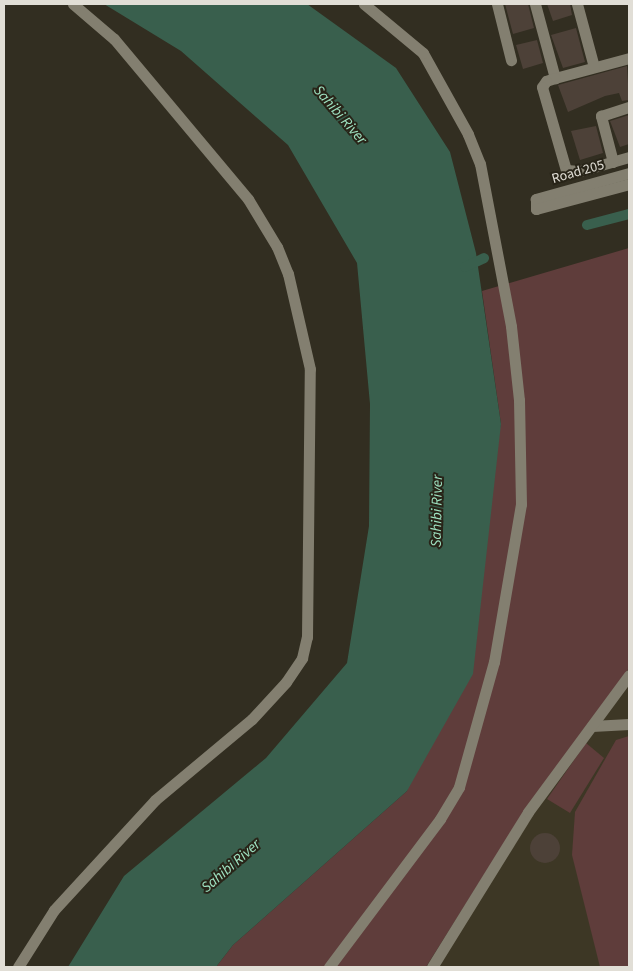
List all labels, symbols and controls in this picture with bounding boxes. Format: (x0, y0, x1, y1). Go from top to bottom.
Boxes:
water label: Sahibi River (309, 82, 371, 148)
street label: Road 205 (550, 157, 606, 187)
water label: Sahibi River (427, 475, 447, 547)
water label: Sahibi River (198, 835, 264, 897)

